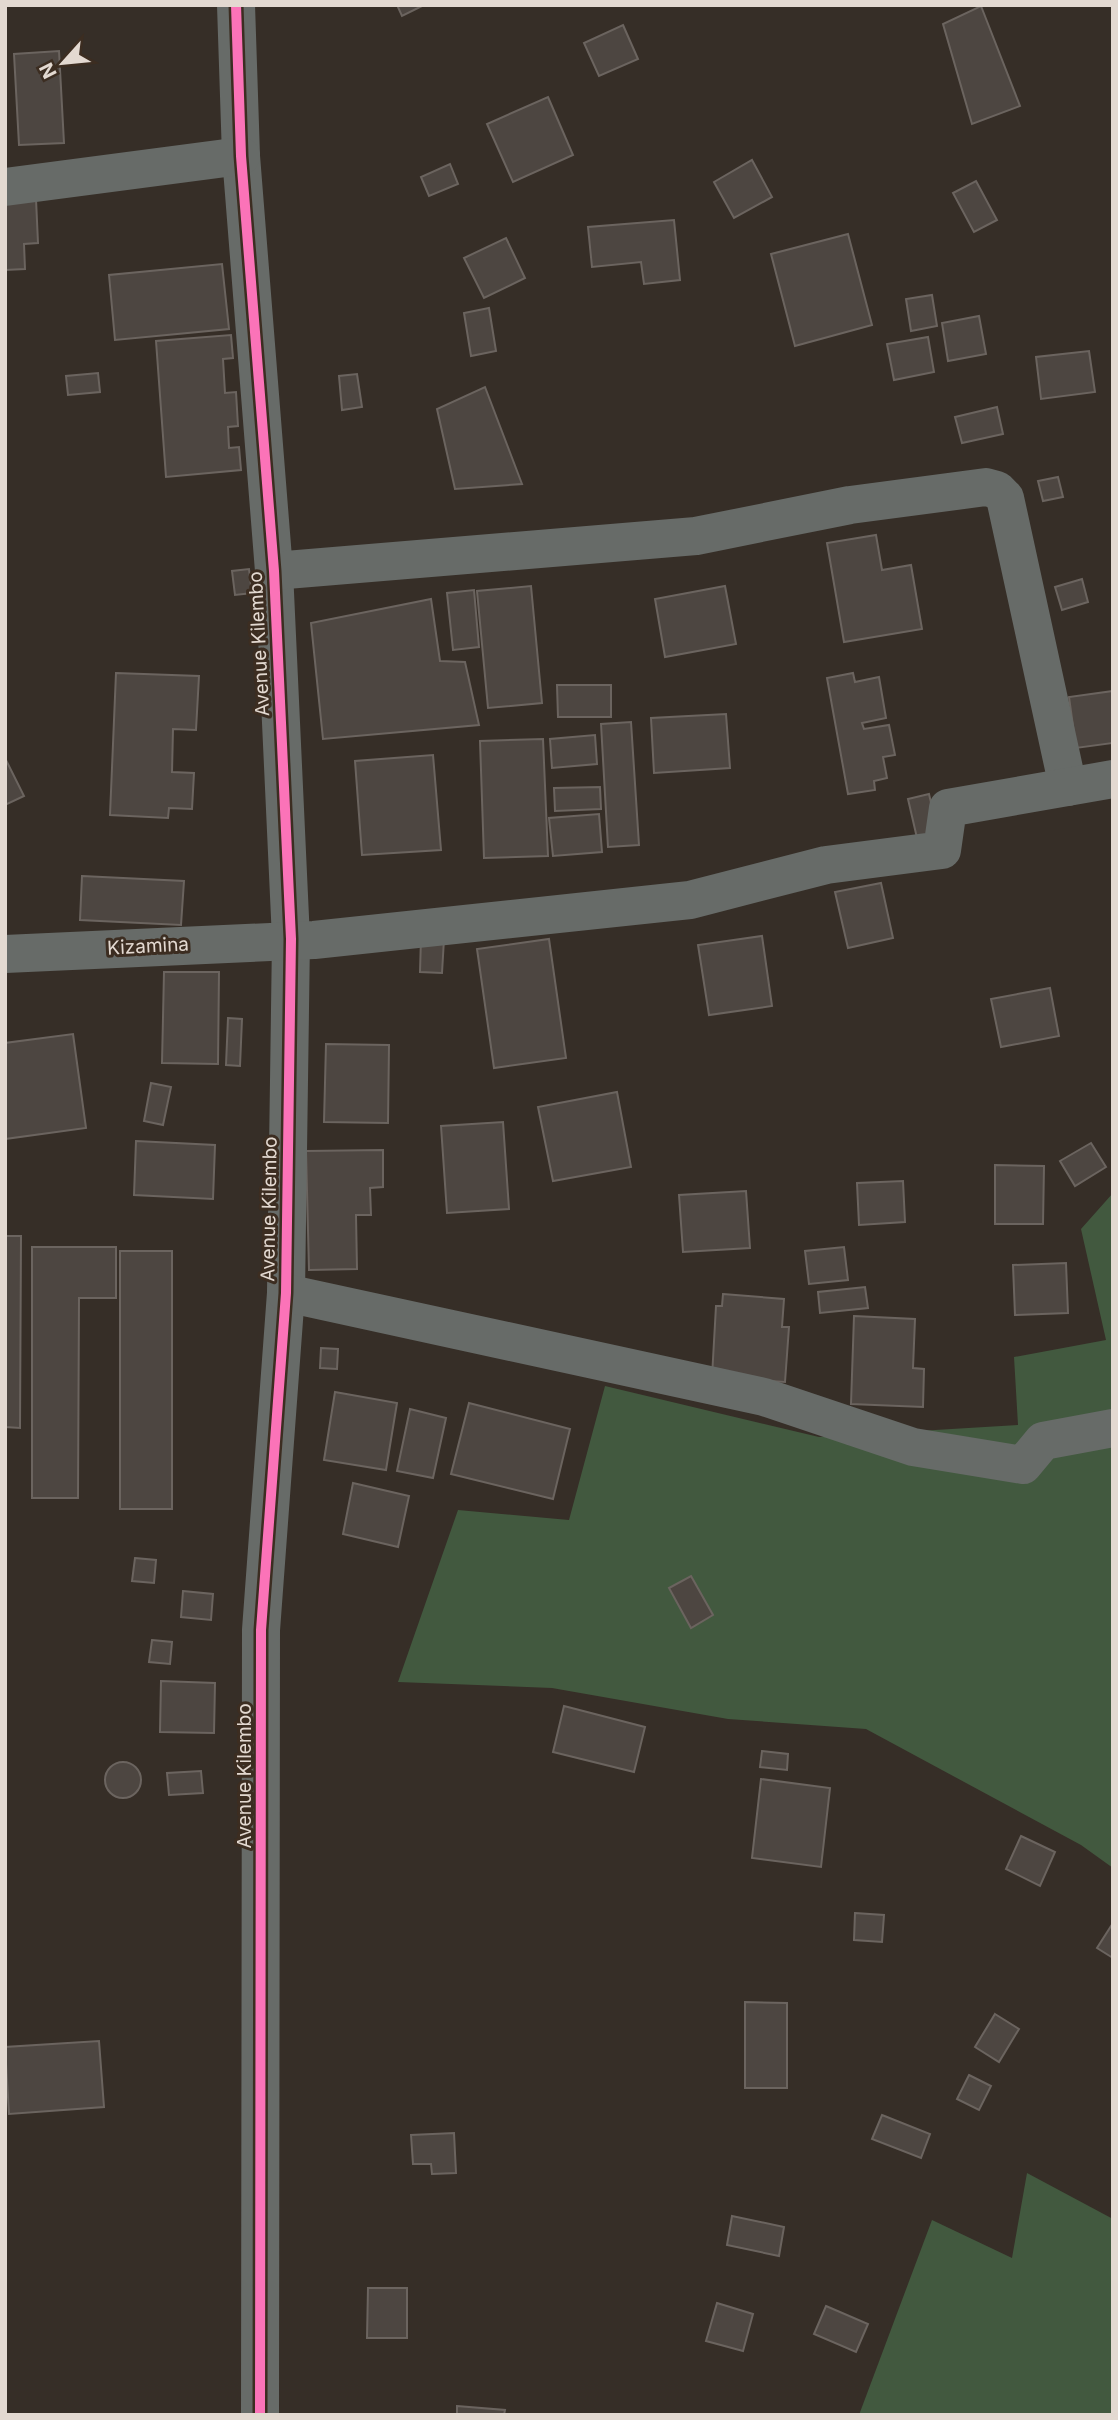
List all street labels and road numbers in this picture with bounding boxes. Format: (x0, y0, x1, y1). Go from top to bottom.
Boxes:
street label: Avenue Kilembo (244, 571, 274, 717)
street label: Kizamina (106, 932, 190, 960)
street label: Avenue Kilembo (256, 1136, 282, 1282)
street label: Avenue Kilembo (233, 1703, 256, 1849)

